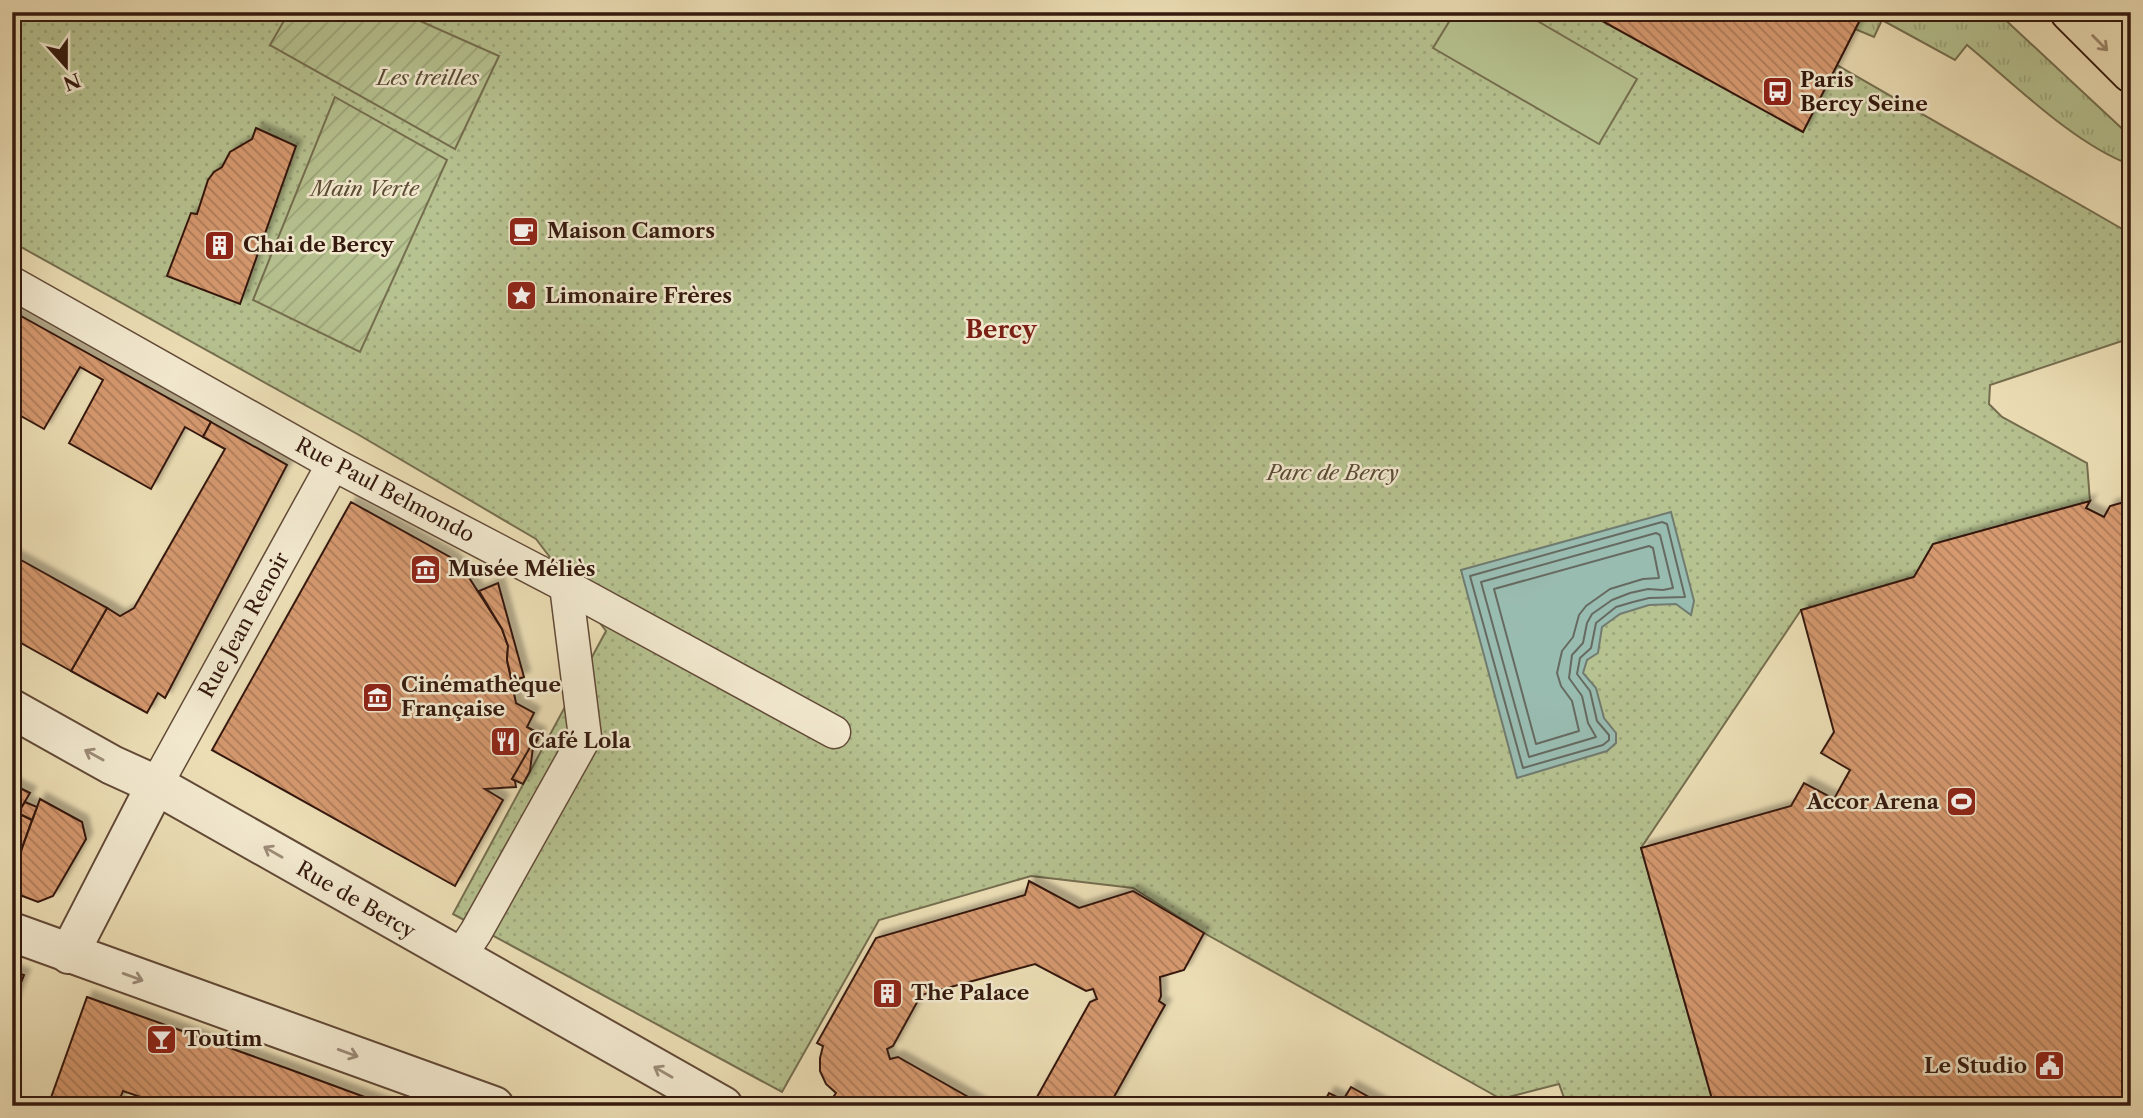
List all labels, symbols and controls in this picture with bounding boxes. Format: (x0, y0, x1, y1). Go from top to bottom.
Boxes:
north arrow (32, 32, 102, 102)
one-way arrow (2092, 34, 2109, 51)
park label: Les treilles (375, 65, 480, 90)
place label: Paris Bercy Seine (1800, 67, 1928, 116)
text: N (60, 68, 84, 95)
bus stop icon: Paris Bercy Seine (1760, 75, 1794, 109)
park label: Main Verte (308, 176, 420, 201)
cafe icon: Maison Camors (507, 214, 541, 248)
place label: Maison Camors (547, 218, 715, 243)
building icon: Chai de Bercy (203, 228, 237, 262)
place label: Chai de Bercy (243, 232, 395, 257)
place icon: Limonaire Frères (505, 279, 539, 313)
place label: Limonaire Frères (545, 283, 732, 308)
district label: Bercy (965, 315, 1038, 344)
street label: Rue Paul Belmondo (292, 432, 479, 547)
park label: Parc de Bercy (1265, 460, 1399, 485)
street label: Rue Jean Renoir (193, 547, 294, 702)
museum icon: Musée Méliès (408, 552, 442, 586)
place label: Musée Méliès (448, 556, 595, 581)
place label: Cinémathèque Française (401, 672, 561, 721)
museum icon: Cinémathèque Française (361, 680, 395, 714)
restaurant icon: Café Lola (488, 724, 522, 758)
place label: Café Lola (528, 728, 632, 753)
one-way arrow (85, 748, 105, 762)
sports icon: Accor Arena (1945, 785, 1979, 819)
place label: Accor Arena (1806, 789, 1940, 814)
one-way arrow (263, 845, 284, 858)
street label: Rue de Bercy (292, 855, 420, 944)
one-way arrow (122, 972, 144, 984)
building icon: The Palace (871, 976, 905, 1010)
place label: The Palace (911, 980, 1029, 1005)
bar icon: Toutim (144, 1022, 178, 1056)
place label: Toutim (184, 1026, 263, 1051)
one-way arrow (336, 1048, 358, 1061)
public building icon: Le Studio (2033, 1049, 2067, 1083)
place label: Le Studio (1924, 1053, 2027, 1078)
one-way arrow (654, 1065, 674, 1079)

